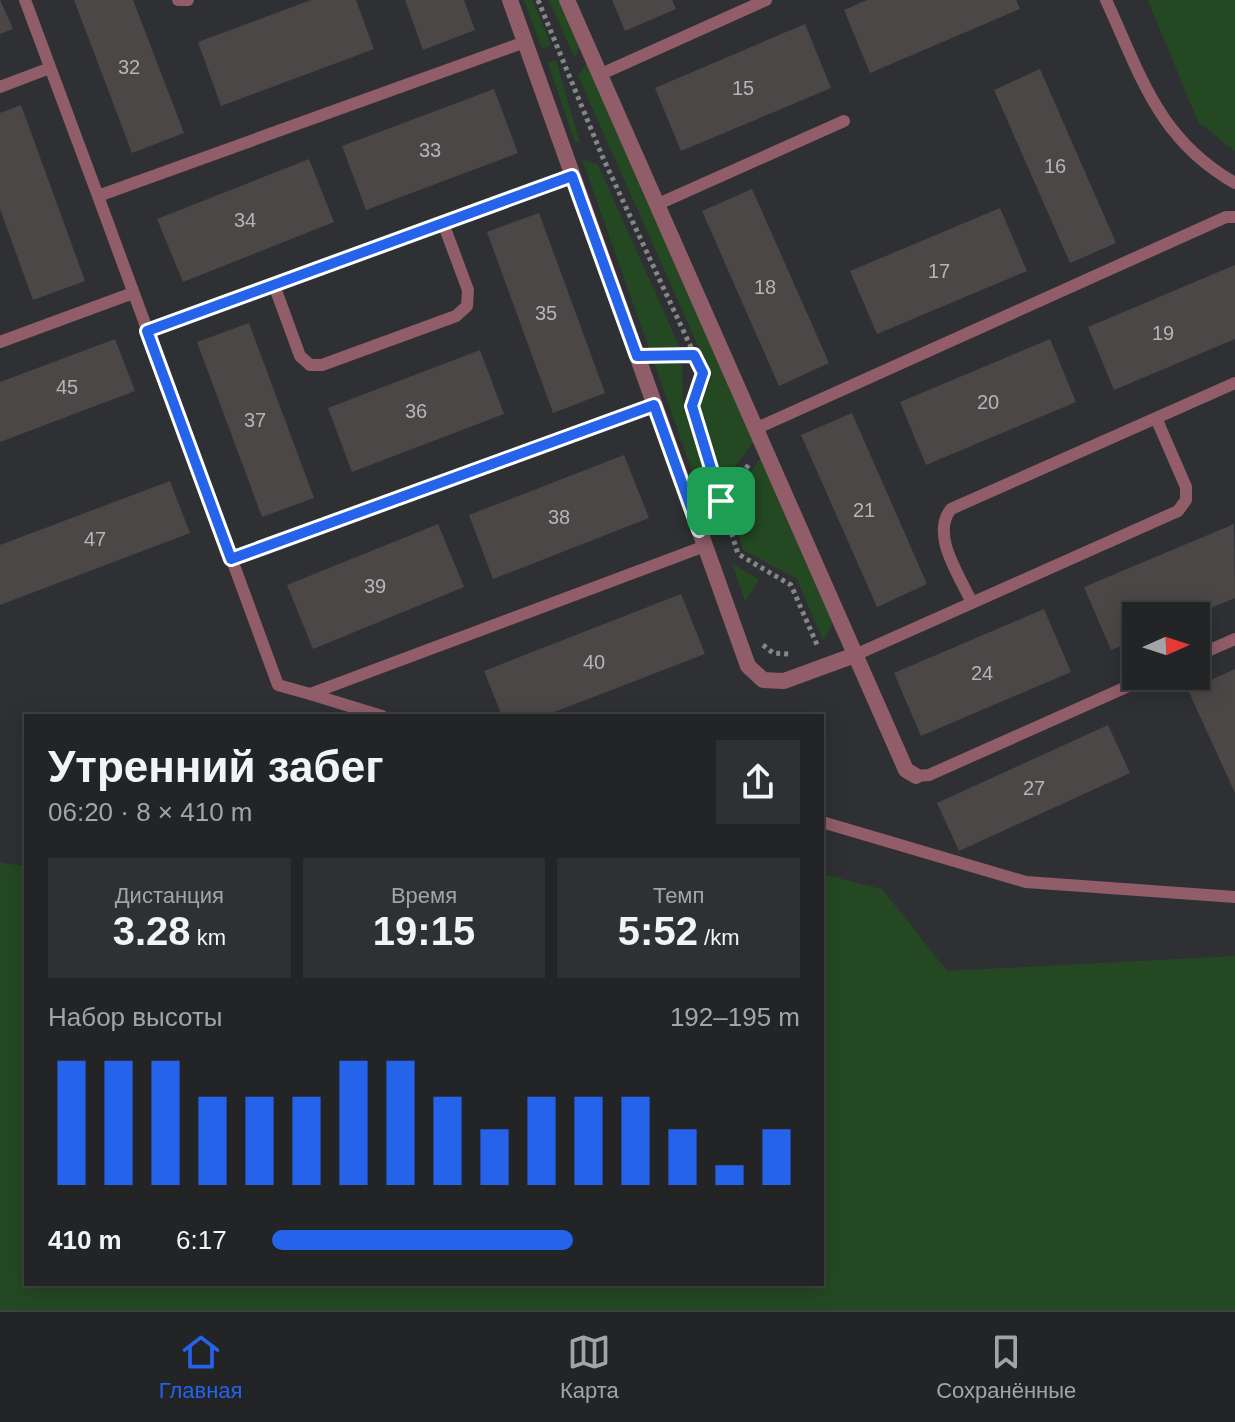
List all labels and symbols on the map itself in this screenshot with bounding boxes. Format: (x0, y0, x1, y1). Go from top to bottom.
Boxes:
house number: 32 (118, 56, 140, 78)
house number: 15 (732, 77, 754, 99)
house number: 33 (419, 139, 441, 161)
house number: 16 (1044, 155, 1066, 177)
house number: 34 (234, 209, 256, 231)
house number: 17 (928, 260, 950, 282)
house number: 18 (754, 276, 776, 298)
house number: 35 (535, 302, 557, 324)
house number: 19 (1152, 322, 1174, 344)
house number: 45 (56, 376, 78, 398)
house number: 20 (977, 391, 999, 413)
house number: 36 (405, 400, 427, 422)
house number: 37 (244, 409, 266, 431)
pin (687, 467, 755, 535)
house number: 21 (853, 499, 875, 521)
house number: 38 (548, 506, 570, 528)
house number: 47 (84, 528, 106, 550)
house number: 39 (364, 575, 386, 597)
north arrow (1122, 602, 1210, 690)
house number: 40 (583, 651, 605, 673)
house number: 24 (971, 662, 993, 684)
house number: 27 (1023, 777, 1045, 799)

